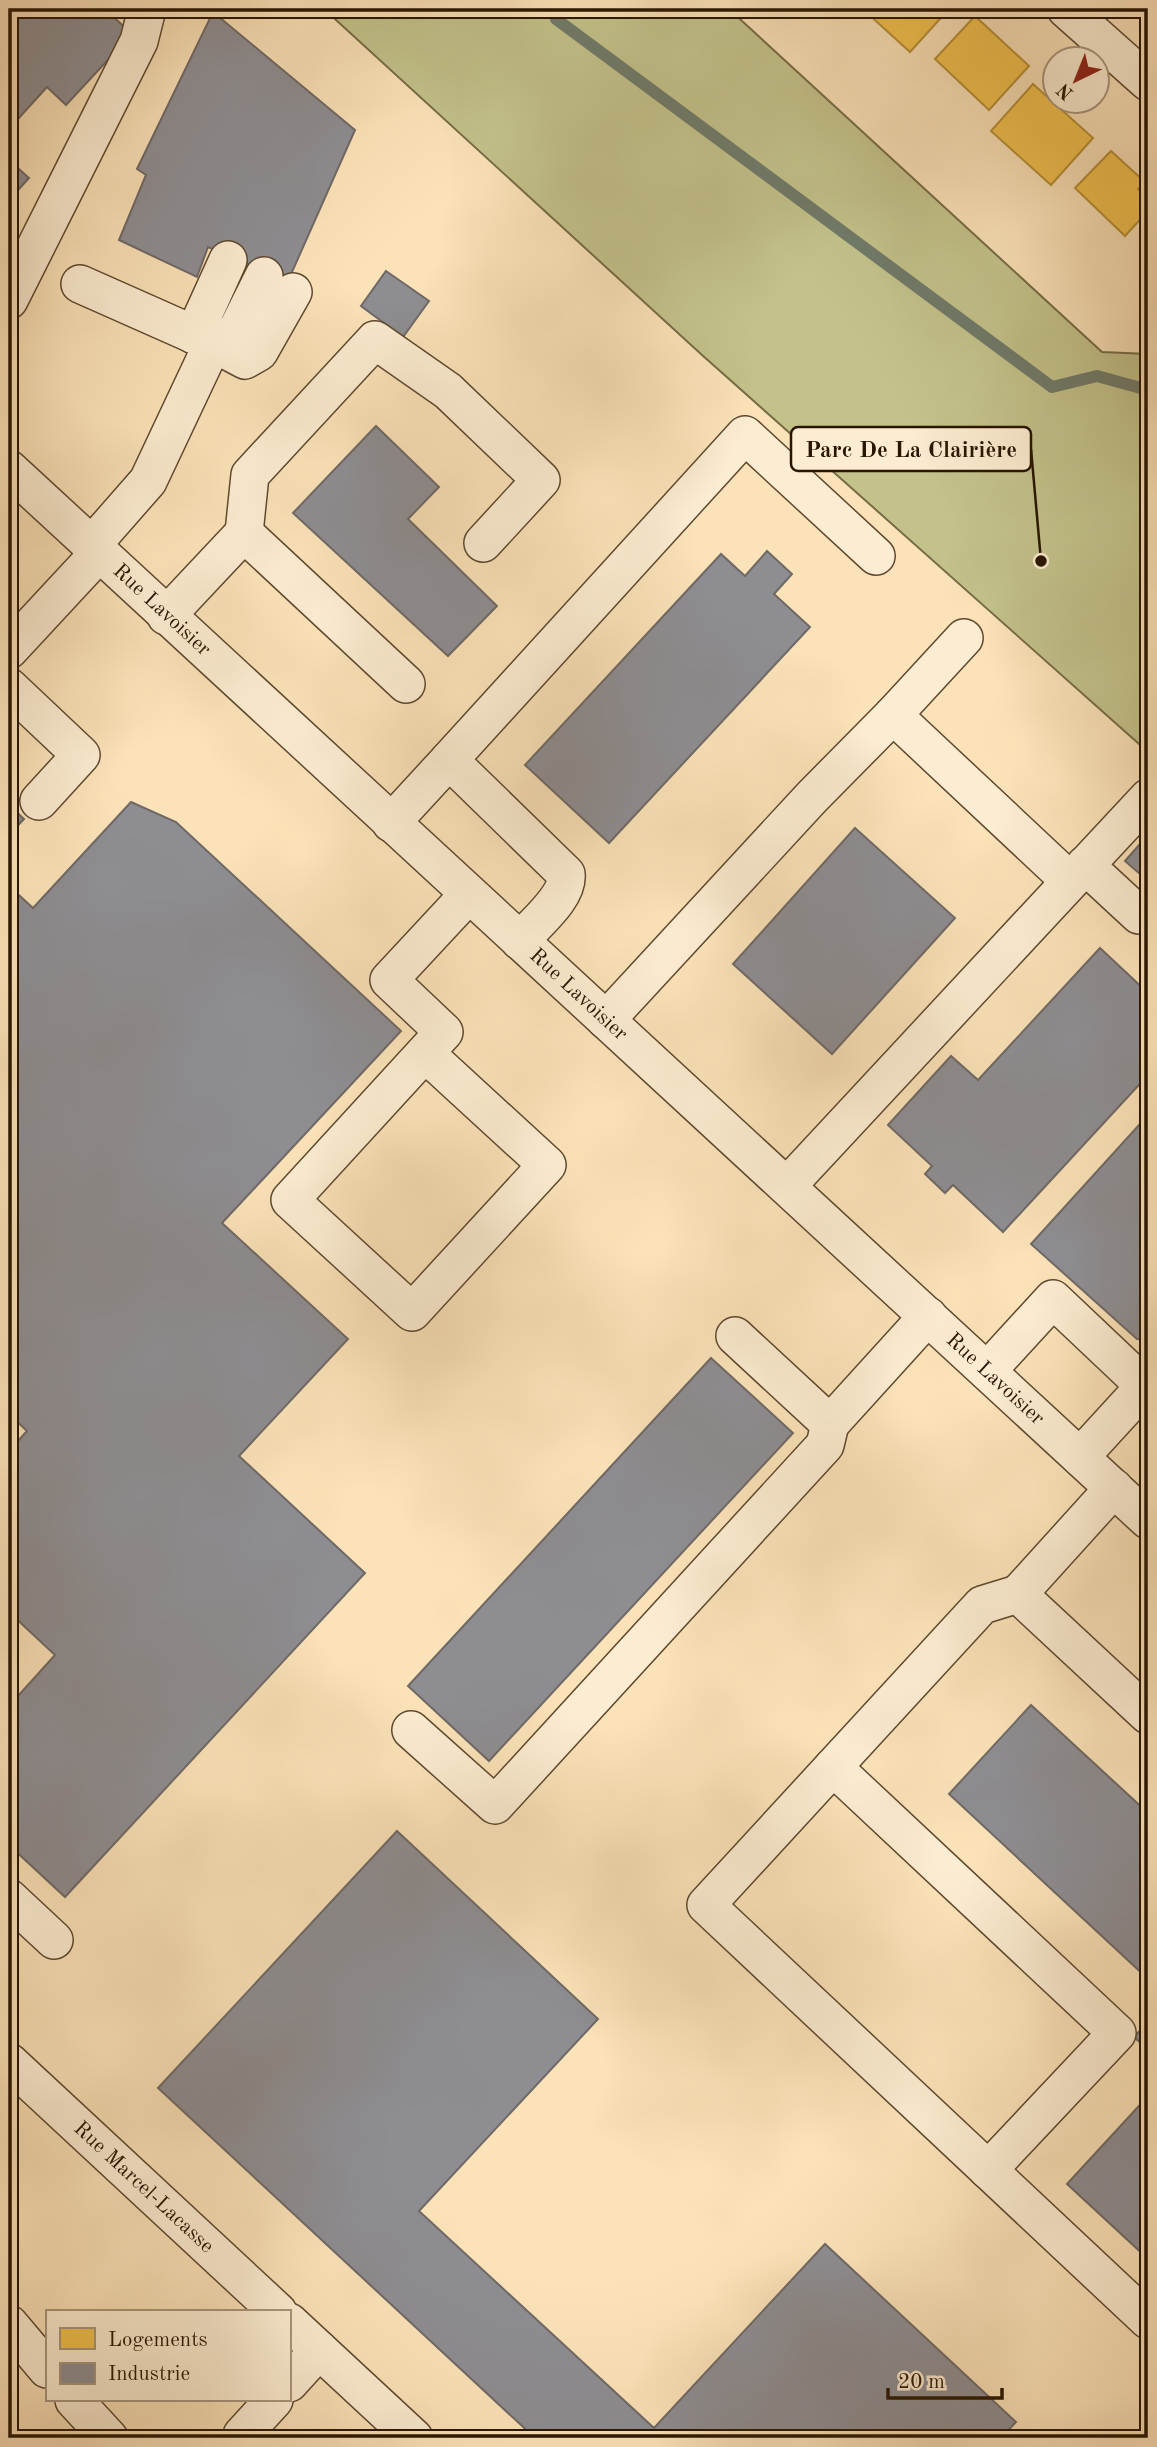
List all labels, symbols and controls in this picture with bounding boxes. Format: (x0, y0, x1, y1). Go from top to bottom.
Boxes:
north arrow (1042, 46, 1112, 116)
text: N (1054, 78, 1078, 103)
callout: Parc De La Clairière (791, 427, 1031, 471)
text: Parc De La Clairière (805, 439, 1017, 462)
street label: Rue Lavoisier (109, 560, 215, 660)
street label: Rue Lavoisier (526, 944, 632, 1045)
street label: Rue Lavoisier (942, 1329, 1049, 1429)
street label: Rue Marcel-Lacasse (70, 2117, 218, 2257)
legend (46, 2310, 290, 2402)
text: Logements (108, 2330, 208, 2351)
scale bar (888, 2356, 1001, 2400)
text: Industrie (108, 2364, 190, 2385)
text: 20 m (898, 2372, 945, 2393)

